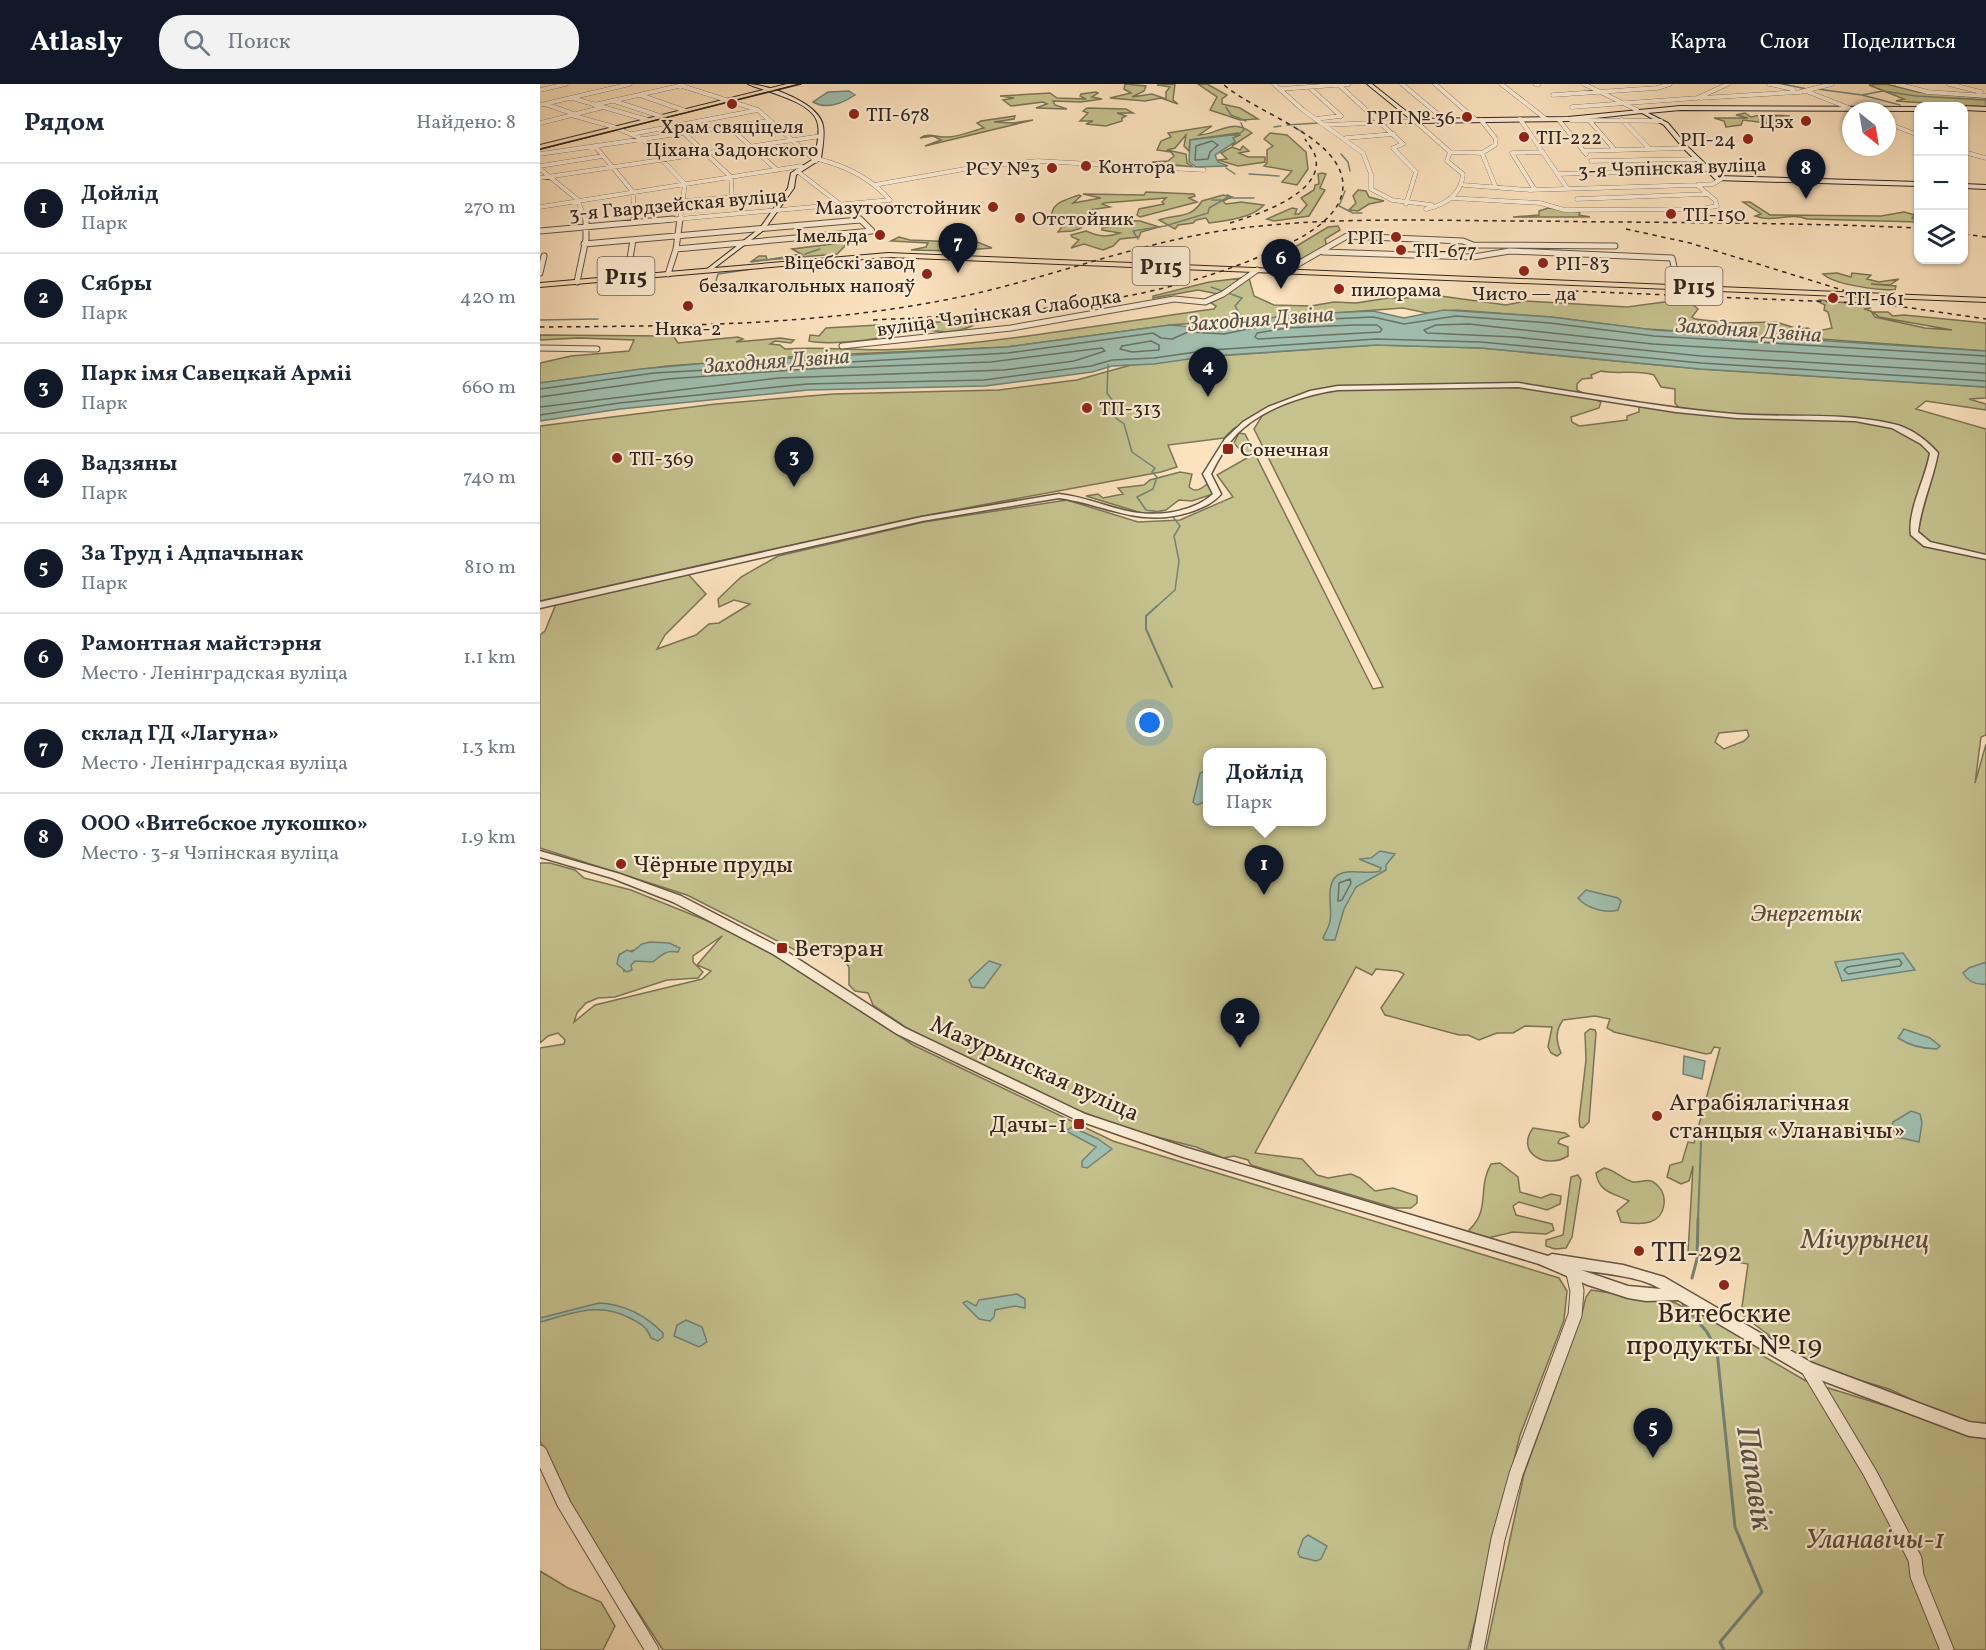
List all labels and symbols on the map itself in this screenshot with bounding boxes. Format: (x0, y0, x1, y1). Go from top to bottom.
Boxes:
marker: Храм свяціцеля Ціхана Задонского (725, 97, 739, 111)
place label: ТП-678 (866, 102, 930, 130)
north arrow (1842, 102, 1896, 156)
place label: ГРП № 36 (1366, 105, 1455, 133)
marker: ТП-678 (847, 107, 861, 121)
place label: Цэх (1759, 109, 1794, 137)
marker: ГРП № 36 (1460, 110, 1474, 124)
place label: Храм свяціцеля Ціхана Задонского (646, 114, 818, 165)
marker: Цэх (1799, 114, 1813, 128)
place label: ТП-222 (1536, 125, 1602, 153)
place label: РП-24 (1680, 127, 1736, 155)
marker: ТП-222 (1517, 130, 1531, 144)
marker: РП-24 (1741, 132, 1755, 146)
pin: 8 (1786, 150, 1826, 199)
street label: 3-я Чэпінская вуліца (1577, 152, 1767, 186)
place label: Контора (1098, 154, 1176, 182)
place label: РСУ №3 (965, 156, 1040, 184)
marker: Контора (1079, 159, 1093, 173)
marker: РСУ №3 (1045, 161, 1059, 175)
street label: 3-я Гвардзейская вуліца (568, 183, 788, 229)
place label: Мазутоотстойник (815, 195, 981, 223)
marker: Мазутоотстойник (986, 200, 1000, 214)
place label: ТП-150 (1683, 202, 1746, 230)
place label: Отстойник (1032, 206, 1134, 234)
marker: ТП-150 (1664, 207, 1678, 221)
marker: Отстойник (1013, 211, 1027, 225)
place label: Імельда (795, 223, 868, 251)
pin: 7 (938, 224, 978, 273)
place label: ГРП (1347, 225, 1384, 253)
marker: Імельда (873, 228, 887, 242)
marker: ГРП (1389, 230, 1403, 244)
place label: ТП-677 (1413, 238, 1477, 266)
pin: 6 (1262, 240, 1300, 289)
marker: ТП-677 (1394, 243, 1408, 257)
road number: Р115 (1132, 247, 1190, 285)
place label: Віцебскі завод безалкагольных напояў (699, 250, 915, 301)
place label: РП-83 (1555, 251, 1610, 279)
marker: РП-83 (1536, 256, 1550, 270)
road number: Р115 (598, 257, 655, 295)
marker: Чисто — да (1517, 264, 1531, 278)
marker: Віцебскі завод безалкагольных напояў (920, 267, 934, 281)
road number: Р115 (1666, 267, 1722, 305)
place label: пилорама (1351, 277, 1441, 305)
place label: Чисто — да (1472, 281, 1576, 309)
marker: пилорама (1332, 282, 1346, 296)
street label: вуліца Чэпінская Слабодка (875, 283, 1123, 345)
place label: ТП-161 (1845, 286, 1904, 314)
marker: ТП-161 (1826, 291, 1840, 305)
marker: Ника-2 (681, 299, 695, 313)
water label: Заходняя Дзвіна (1186, 300, 1335, 341)
water label: Заходняя Дзвіна (1674, 311, 1823, 352)
place label: Ника-2 (655, 316, 721, 344)
water label: Заходняя Дзвіна (702, 342, 851, 383)
pin: 4 (1188, 348, 1228, 397)
place label: ТП-313 (1099, 396, 1161, 424)
marker: ТП-313 (1080, 401, 1094, 415)
place label: Сонечная (1240, 437, 1329, 465)
pin: 3 (774, 438, 814, 487)
marker: Сонечная (1221, 442, 1235, 456)
place label: ТП-369 (629, 446, 694, 474)
marker: ТП-369 (610, 451, 624, 465)
your location (1135, 708, 1164, 737)
pin: 1 (1244, 846, 1284, 895)
place label: Чёрные пруды (633, 849, 793, 883)
marker: Чёрные пруды (614, 857, 628, 871)
park label: Энергетык (1751, 898, 1862, 932)
place label: Ветэран (794, 933, 884, 967)
marker: Ветэран (775, 941, 789, 955)
pin: 2 (1220, 998, 1260, 1048)
street label: Мазурынская вуліца (924, 1008, 1144, 1131)
place label: Аграбіялагічная станцыя «Уланавічы» (1669, 1087, 1905, 1149)
place label: Дачы-1 (989, 1109, 1067, 1143)
marker: Аграбіялагічная станцыя «Уланавічы» (1650, 1109, 1664, 1123)
marker: Дачы-1 (1072, 1117, 1086, 1131)
park label: Мічурынец (1800, 1221, 1929, 1260)
place label: ТП-292 (1651, 1234, 1743, 1273)
marker: ТП-292 (1632, 1244, 1646, 1258)
marker: Витебские продукты № 19 (1717, 1278, 1731, 1292)
place label: Витебские продукты № 19 (1626, 1295, 1822, 1366)
pin: 5 (1634, 1408, 1672, 1458)
water label: Папавік (1723, 1423, 1783, 1535)
park label: Уланавічы-1 (1805, 1521, 1945, 1560)

